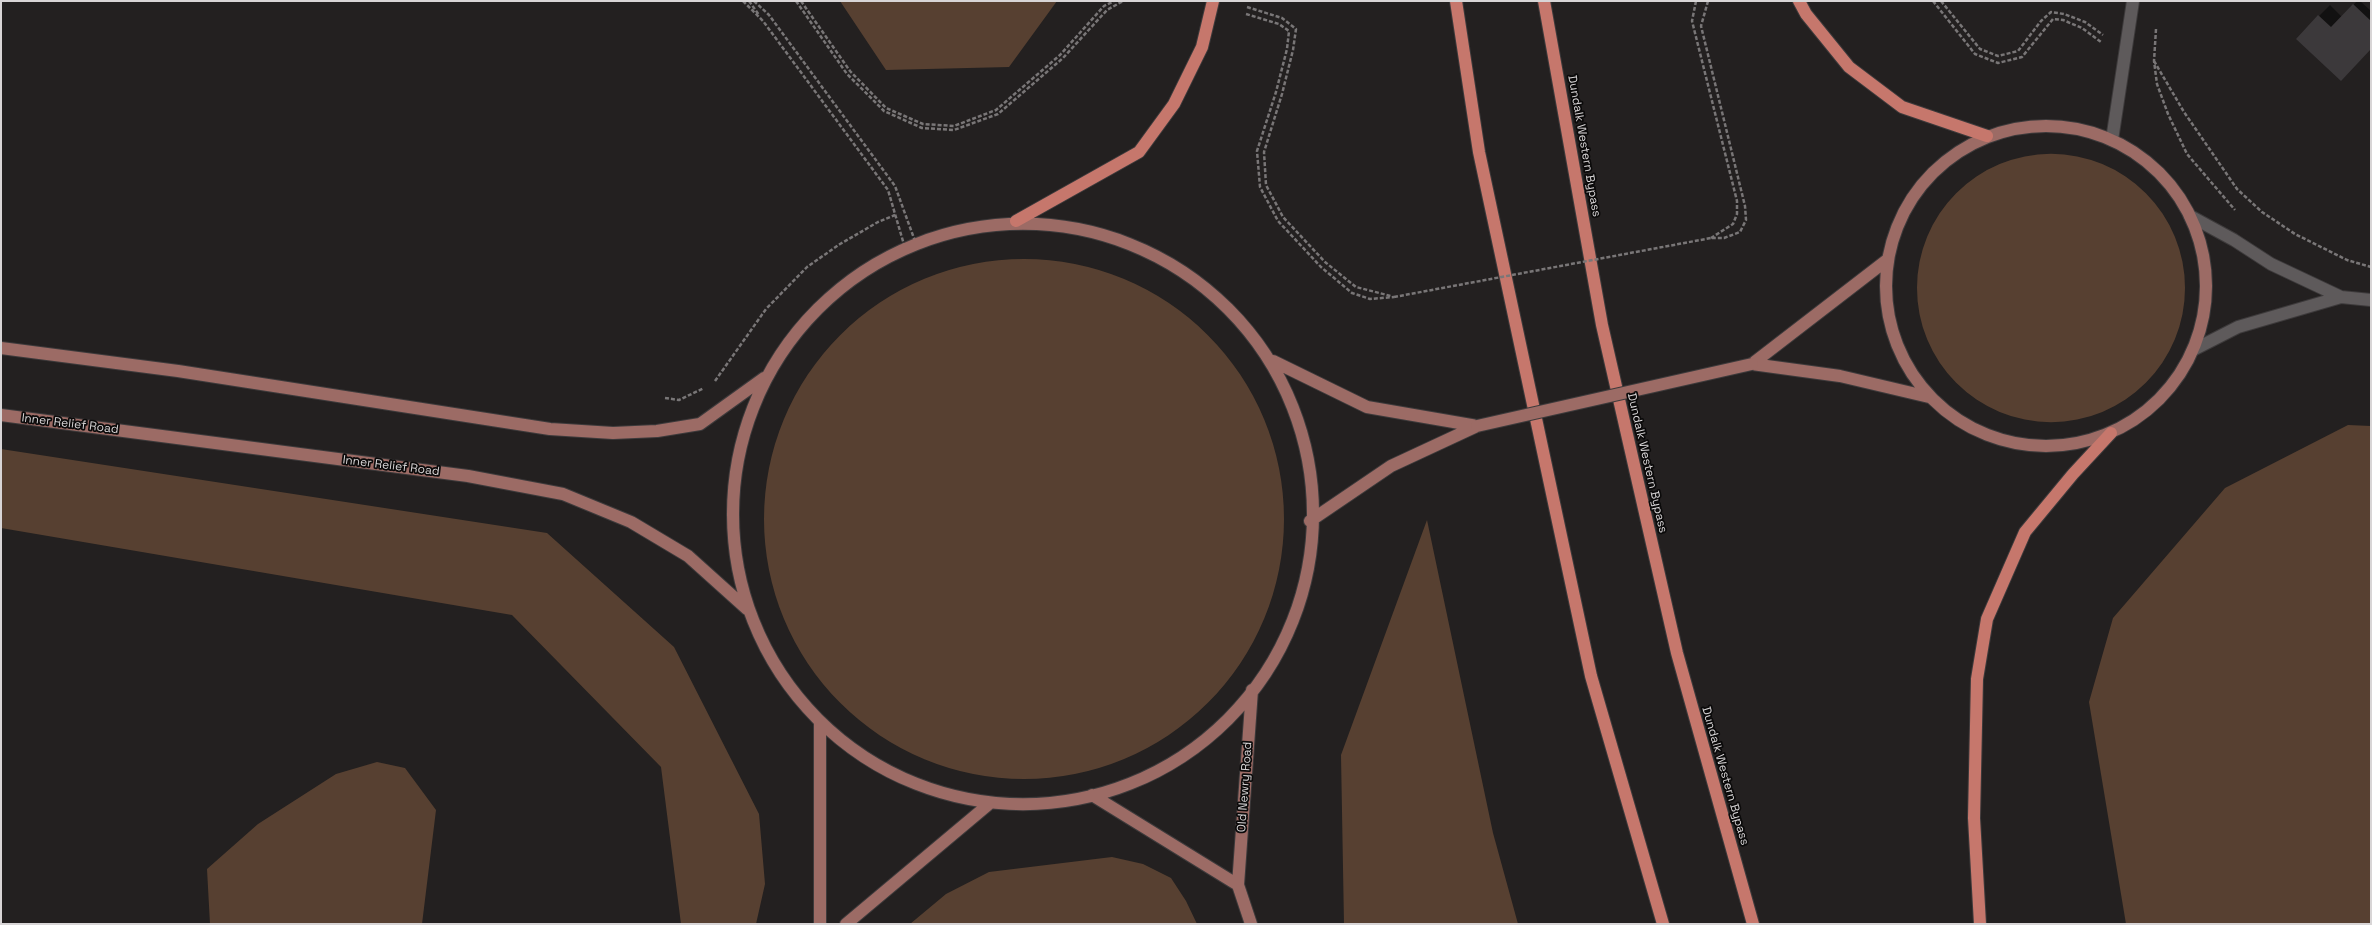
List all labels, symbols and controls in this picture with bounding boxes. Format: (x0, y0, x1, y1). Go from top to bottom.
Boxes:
street label: Dundalk Western Bypass (1564, 74, 1604, 218)
street label: Dundalk Western Bypass (1624, 392, 1670, 534)
street label: Inner Relief Road (21, 411, 119, 437)
street label: Inner Relief Road (342, 453, 440, 479)
street label: Dundalk Western Bypass (1698, 705, 1752, 847)
street label: Old Newry Road (1235, 741, 1255, 833)

